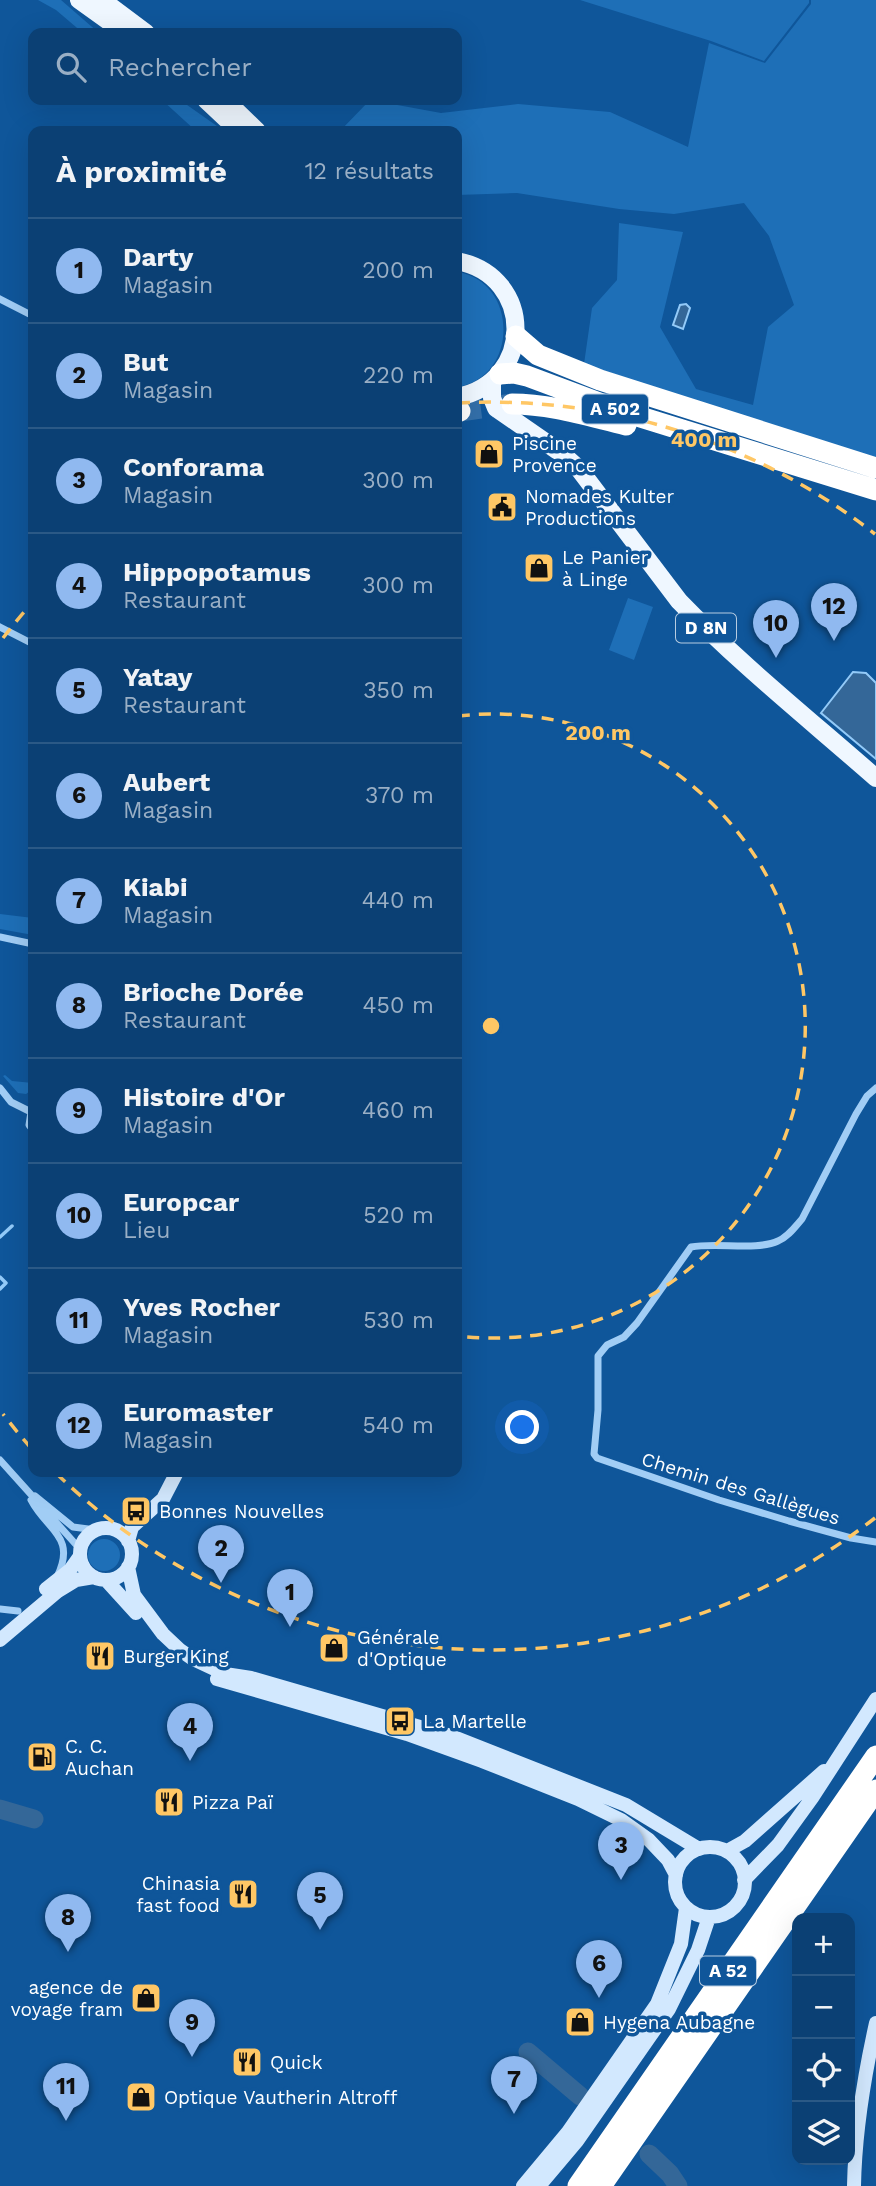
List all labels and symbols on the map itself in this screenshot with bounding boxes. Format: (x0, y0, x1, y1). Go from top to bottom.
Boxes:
road number: A 502 (582, 394, 648, 424)
text: 400 m (671, 427, 737, 452)
place label: Piscine Provence (512, 432, 597, 477)
shop icon: Piscine Provence (472, 437, 506, 471)
place label: Nomades Kulter Productions (525, 485, 674, 530)
public building icon: Nomades Kulter Productions (485, 490, 519, 524)
place label: Le Panier à Linge (562, 546, 649, 591)
shop icon: Le Panier à Linge (522, 551, 556, 585)
pin: 12 (811, 583, 857, 641)
pin: 10 (753, 600, 799, 658)
road number: D 8N (676, 614, 736, 642)
text: 200 m (565, 720, 631, 745)
centre of rings (479, 1014, 503, 1038)
your location (505, 1410, 539, 1444)
street label: Chemin des Gallègues (639, 1447, 843, 1530)
bus stop icon: Bonnes Nouvelles (119, 1494, 153, 1528)
place label: Bonnes Nouvelles (159, 1500, 324, 1523)
pin: 2 (198, 1525, 244, 1583)
pin: 1 (267, 1569, 313, 1627)
place label: Générale d'Optique (357, 1626, 447, 1671)
shop icon: Générale d'Optique (317, 1631, 351, 1665)
restaurant icon: Burger King (83, 1639, 117, 1673)
place label: Burger King (123, 1645, 230, 1668)
pin: 4 (167, 1703, 213, 1761)
bus stop icon: La Martelle (383, 1704, 417, 1738)
place label: La Martelle (423, 1710, 527, 1733)
place label: C. C. Auchan (65, 1735, 134, 1780)
fuel station icon: C. C. Auchan (25, 1740, 59, 1774)
restaurant icon: Pizza Paï (152, 1785, 186, 1819)
place label: Pizza Paï (192, 1791, 274, 1814)
pin: 3 (598, 1822, 644, 1880)
place label: Chinasia fast food (136, 1872, 220, 1917)
pin: 5 (297, 1872, 343, 1930)
restaurant icon: Chinasia fast food (226, 1877, 260, 1911)
pin: 8 (45, 1894, 91, 1952)
pin: 6 (576, 1940, 622, 1998)
road number: A 52 (700, 1956, 756, 1985)
place label: agence de voyage fram (11, 1976, 123, 2021)
shop icon: agence de voyage fram (129, 1981, 163, 2015)
pin: 9 (169, 1999, 215, 2057)
shop icon: Hygena Aubagne (563, 2005, 597, 2039)
place label: Hygena Aubagne (603, 2011, 755, 2034)
restaurant icon: Quick (230, 2045, 264, 2079)
place label: Quick (270, 2051, 323, 2074)
pin: 7 (491, 2056, 537, 2114)
pin: 11 (43, 2063, 89, 2121)
shop icon: Optique Vautherin Altroff (124, 2080, 158, 2114)
place label: Optique Vautherin Altroff (164, 2086, 398, 2109)

